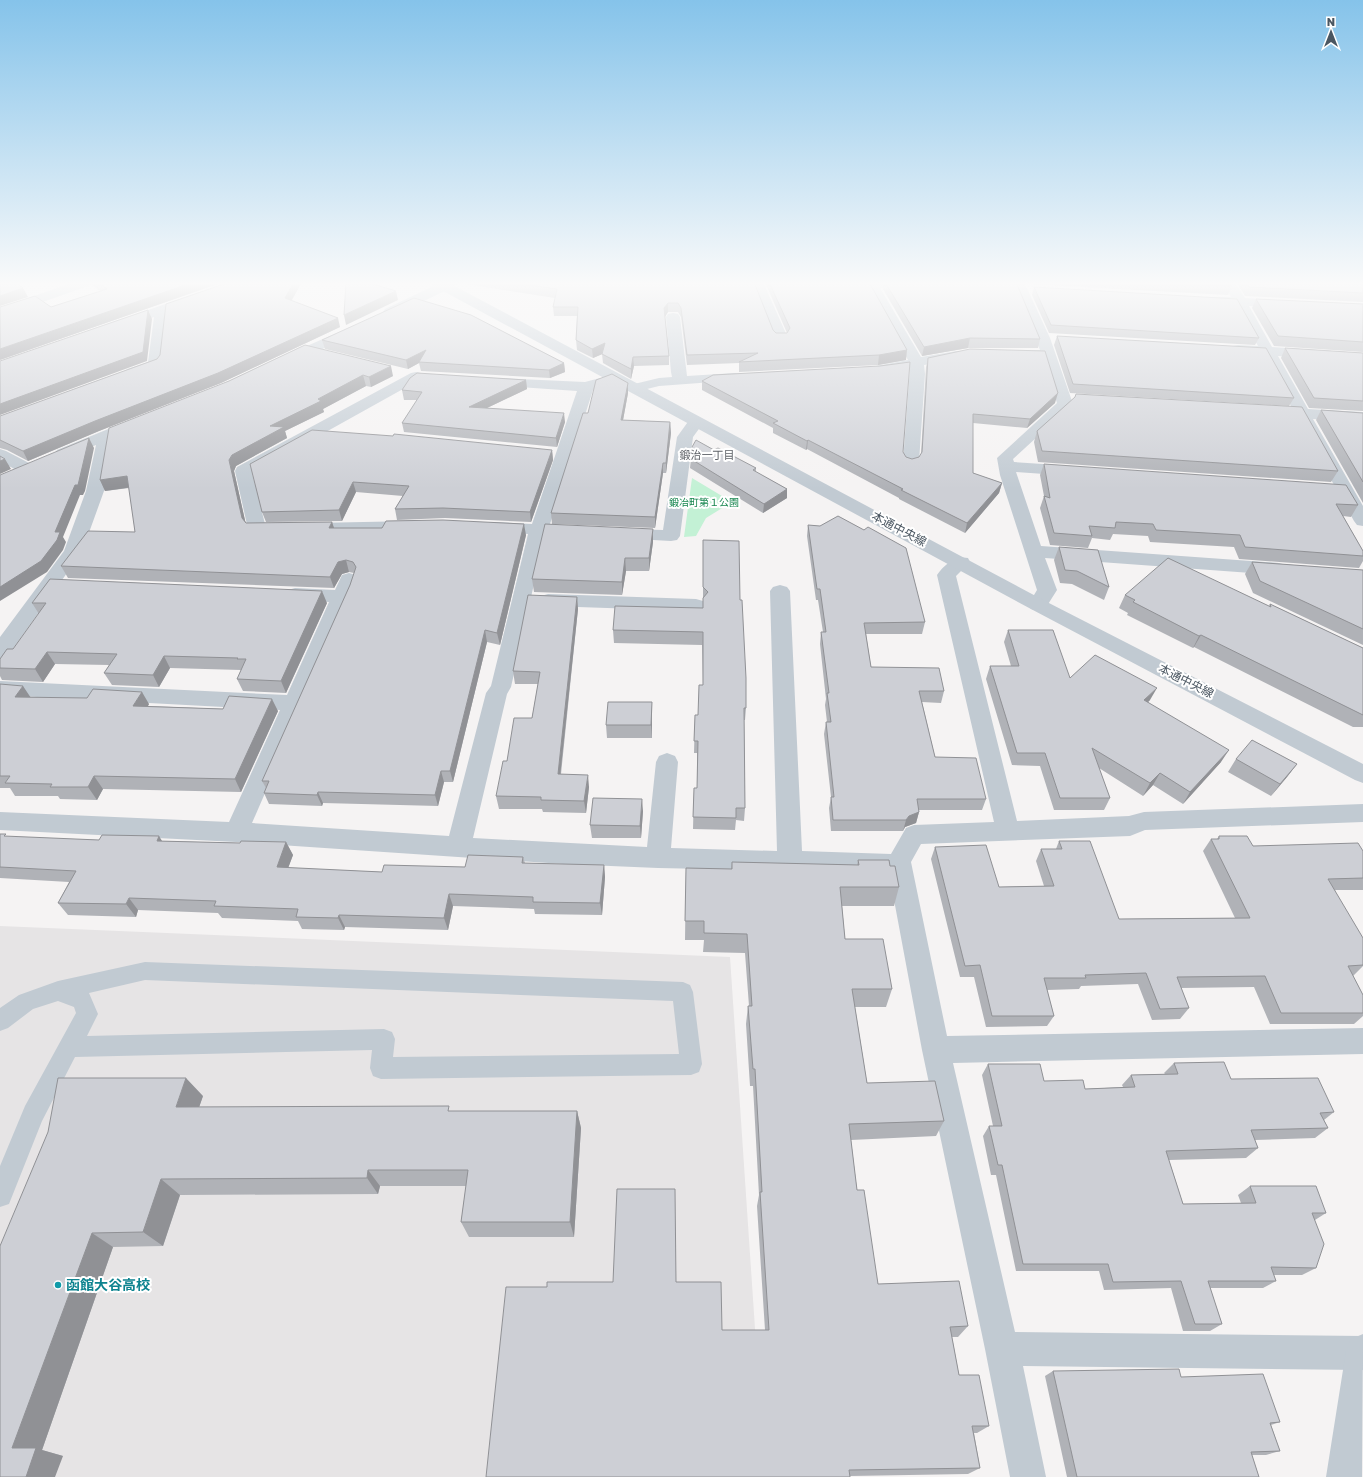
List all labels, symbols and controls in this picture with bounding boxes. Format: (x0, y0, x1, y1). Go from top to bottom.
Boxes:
north arrow (1311, 12, 1351, 52)
text: N (1327, 15, 1335, 28)
district label: 鍛治一丁目 (680, 448, 735, 461)
park label: 鍛冶町第１公園 (669, 496, 739, 508)
street label: 本通中央線 (869, 508, 929, 549)
street label: 本通中央線 (1156, 660, 1216, 701)
place label: 函館大谷高校 (66, 1276, 150, 1293)
marker: 函館大谷高校 (53, 1280, 63, 1290)

